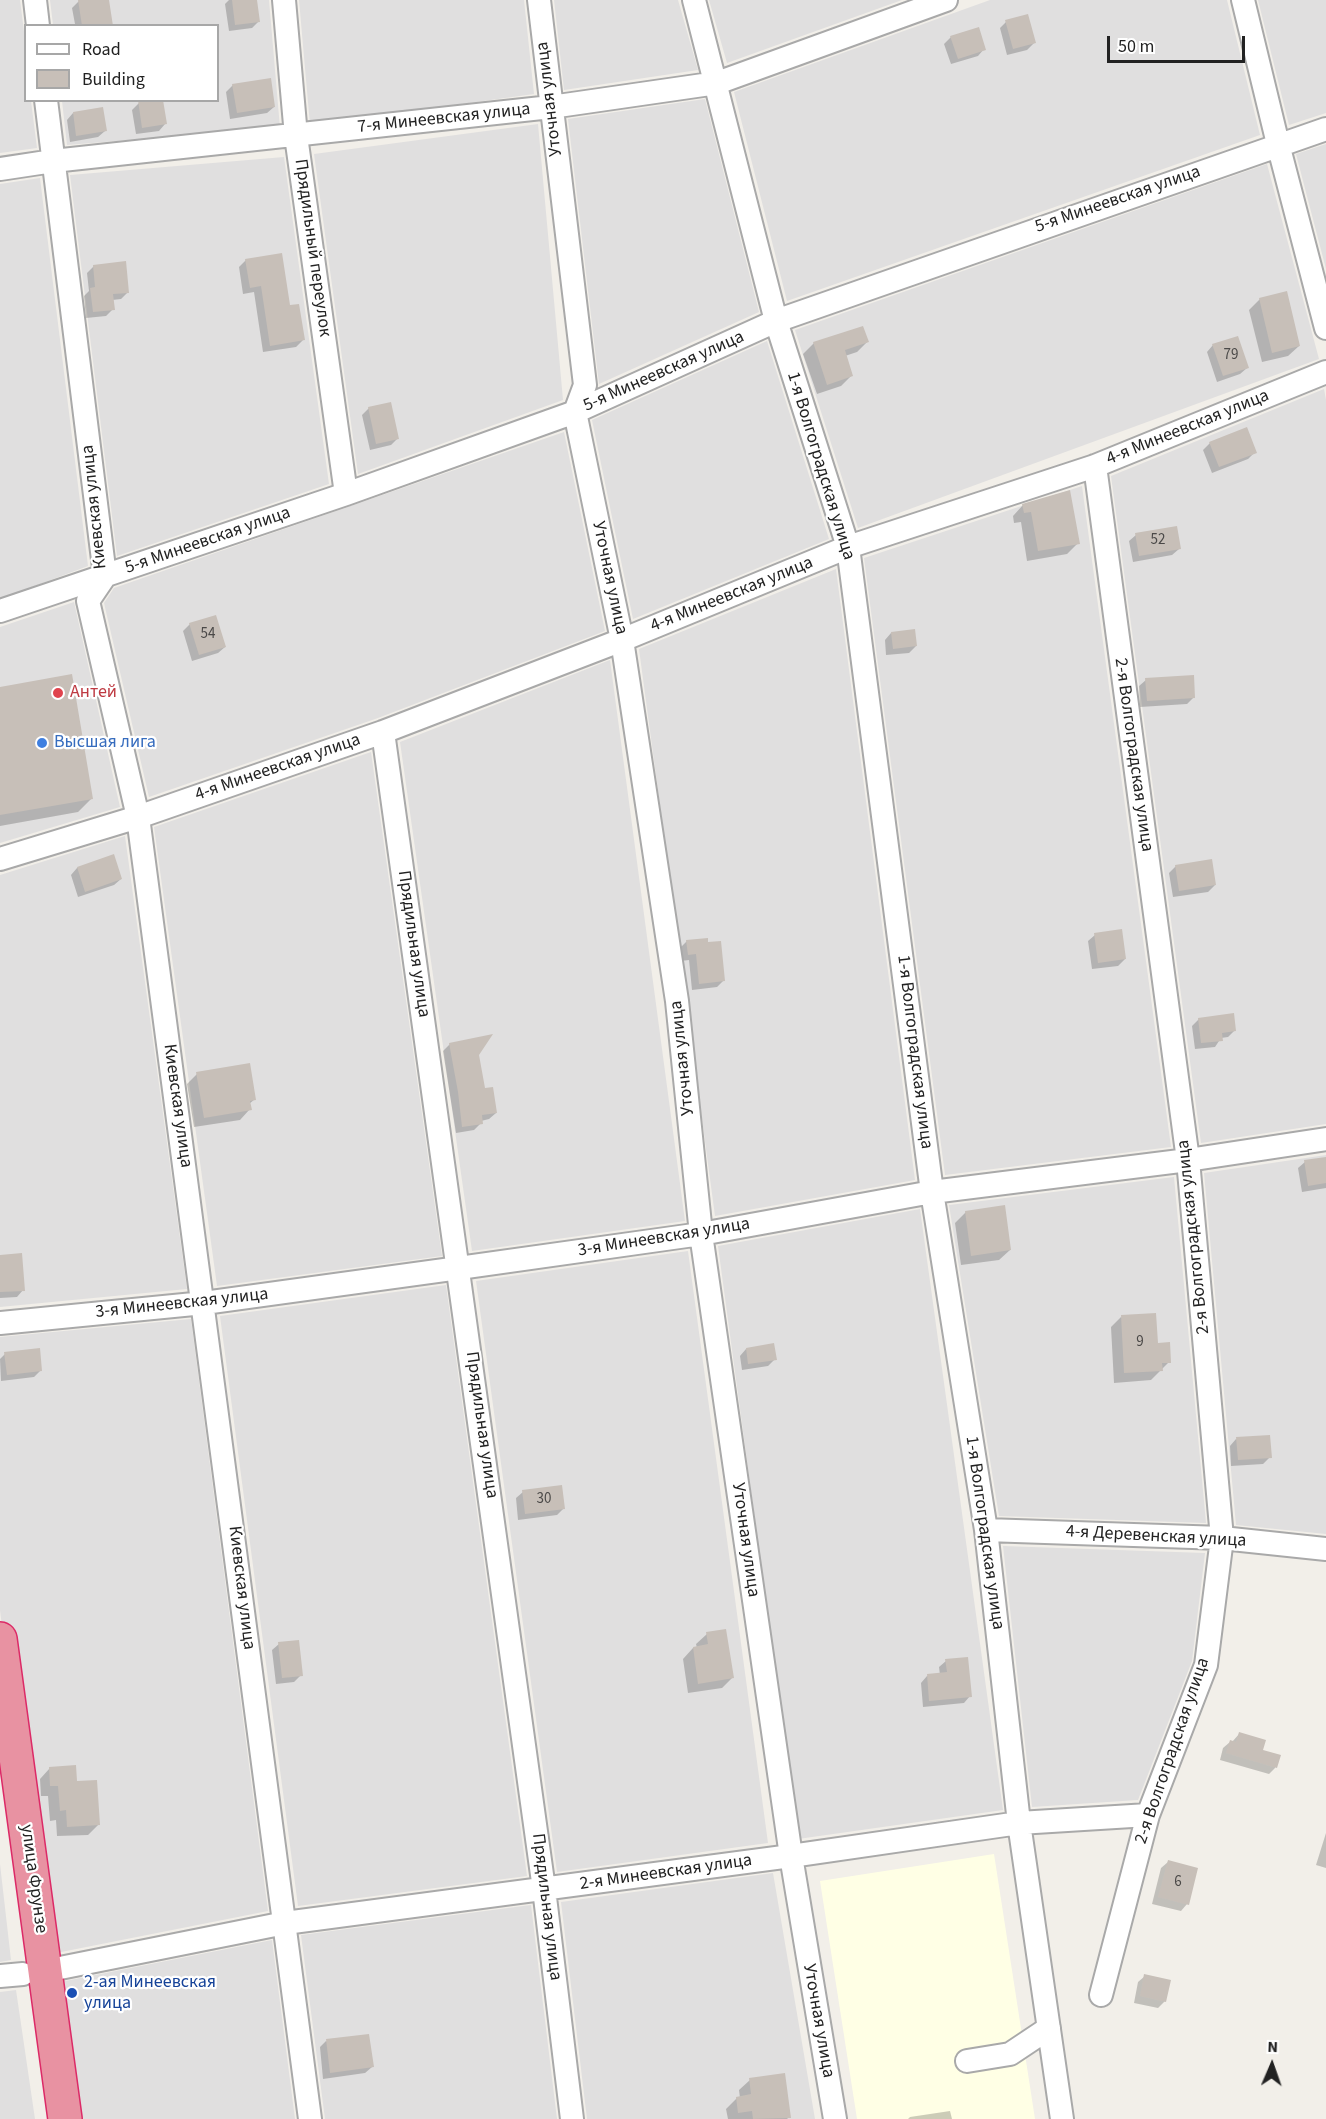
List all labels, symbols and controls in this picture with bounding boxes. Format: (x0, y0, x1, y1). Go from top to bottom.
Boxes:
legend (24, 24, 219, 102)
scale bar (1110, 24, 1248, 62)
text: 50 m (1118, 34, 1154, 59)
text: Road (82, 37, 121, 62)
street label: Уточная улица (532, 40, 568, 158)
text: Building (82, 67, 145, 92)
street label: 7-я Минеевская улица (357, 99, 531, 139)
street label: Прядильный переулок (289, 158, 335, 338)
street label: 5-я Минеевская улица (1032, 162, 1204, 238)
street label: 5-я Минеевская улица (580, 327, 748, 417)
house number: 79 (1224, 347, 1238, 365)
street label: 1-я Волгоградская улица (781, 369, 859, 563)
street label: 4-я Минеевская улица (1103, 385, 1273, 471)
street label: Киевская улица (78, 444, 112, 570)
street label: 5-я Минеевская улица (122, 503, 294, 579)
street label: Уточная улица (586, 519, 632, 637)
house number: 52 (1151, 532, 1165, 550)
street label: 4-я Минеевская улица (647, 552, 817, 638)
house number: 54 (201, 626, 215, 644)
street label: 2-я Волгоградская улица (1109, 657, 1157, 853)
place label: Антей (70, 682, 117, 704)
marker: Антей (51, 686, 65, 700)
street label: 4-я Минеевская улица (192, 730, 364, 806)
place label: Высшая лига (54, 732, 156, 754)
marker: Высшая лига (35, 736, 49, 750)
street label: Прядильная улица (392, 869, 434, 1019)
street label: 1-я Волгоградская улица (891, 954, 937, 1150)
street label: Уточная улица (666, 1000, 700, 1116)
street label: Киевская улица (158, 1043, 196, 1169)
street label: 2-я Волгоградская улица (1173, 1139, 1215, 1335)
street label: 3-я Минеевская улица (577, 1214, 751, 1262)
street label: 3-я Минеевская улица (95, 1284, 269, 1324)
house number: 9 (1136, 1334, 1144, 1352)
street label: Прядильная улица (460, 1350, 502, 1500)
street label: 1-я Волгоградская улица (960, 1435, 1008, 1631)
street label: Уточная улица (726, 1481, 764, 1599)
house number: 30 (537, 1491, 551, 1509)
street label: 4-я Деревенская улица (1065, 1521, 1247, 1553)
street label: Киевская улица (223, 1525, 259, 1651)
street label: 2-я Волгоградская улица (1131, 1655, 1215, 1847)
street label: улица Фрунзе (15, 1823, 51, 1935)
street label: Прядильная улица (526, 1832, 566, 1982)
street label: 2-я Минеевская улица (579, 1850, 753, 1896)
house number: 6 (1174, 1874, 1182, 1892)
street label: Уточная улица (797, 1962, 839, 2080)
place label: 2-ая Минеевская улица (84, 1972, 216, 2014)
marker: 2-ая Минеевская улица (65, 1986, 79, 2000)
north arrow (1242, 2035, 1302, 2095)
text: N (1267, 2036, 1278, 2058)

